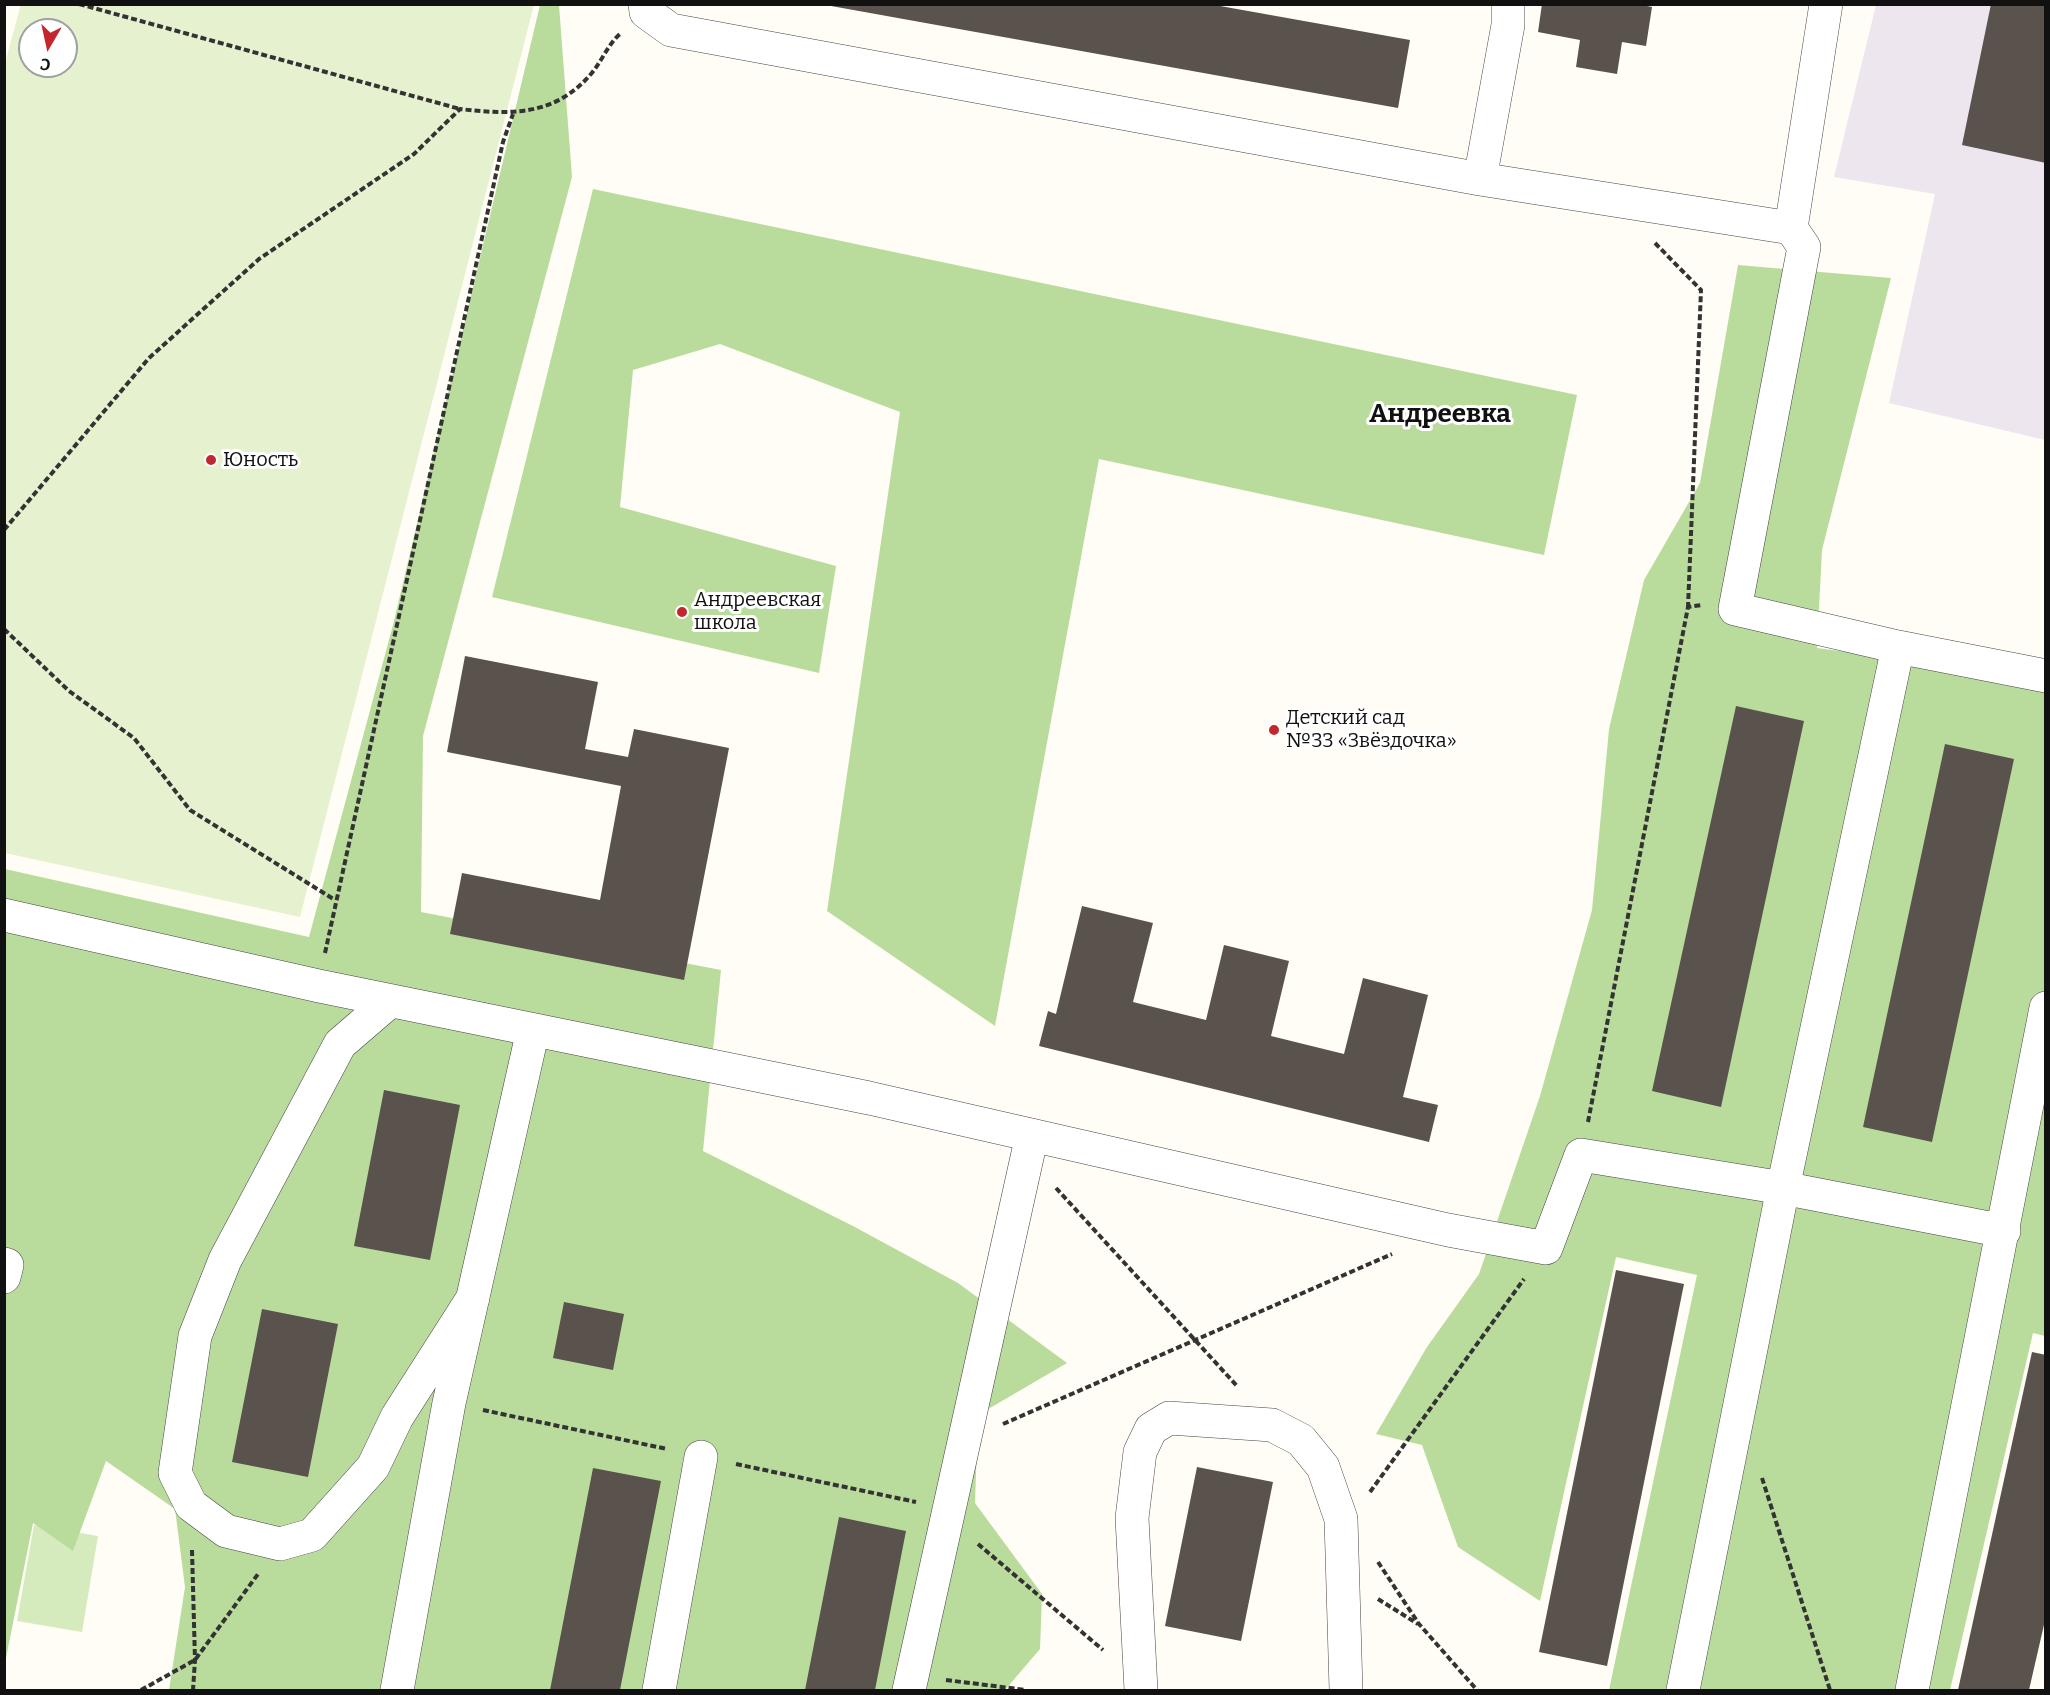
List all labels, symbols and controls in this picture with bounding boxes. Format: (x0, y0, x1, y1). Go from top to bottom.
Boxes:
north arrow (18, 18, 78, 78)
text: С (39, 54, 52, 74)
district label: Андреевка (1369, 399, 1511, 431)
place label: Юность (223, 448, 298, 472)
marker: Юность (204, 453, 218, 467)
place label: Андреевская школа (694, 588, 821, 635)
marker: Андреевская школа (675, 605, 689, 619)
place label: Детский сад №33 «Звёздочка» (1286, 706, 1457, 753)
marker: Детский сад №33 «Звёздочка» (1267, 723, 1281, 737)

